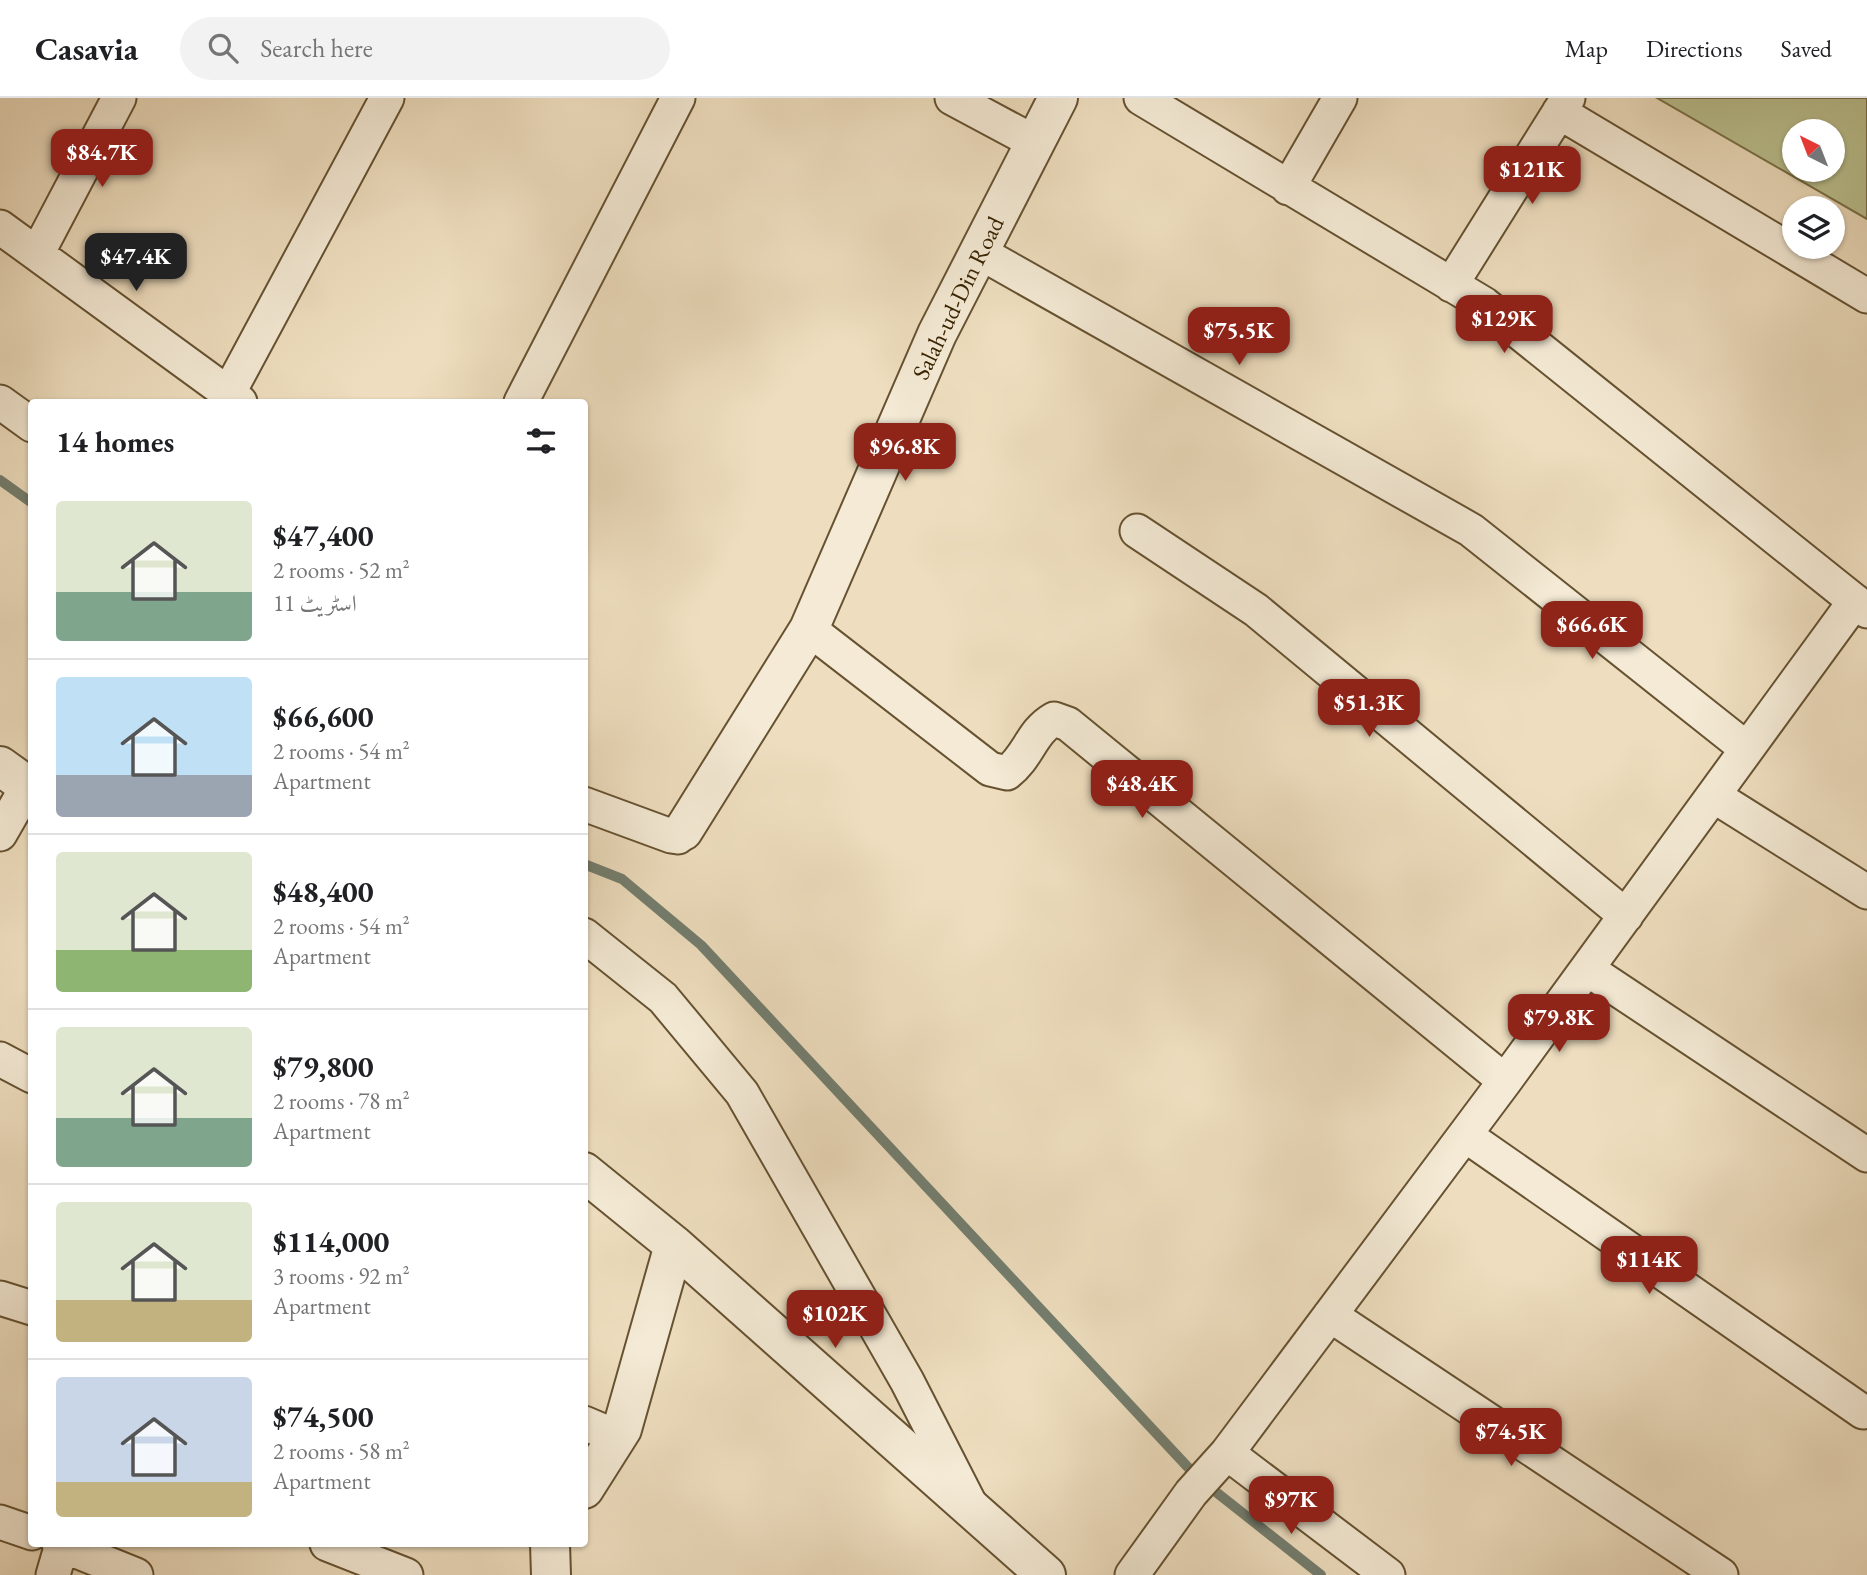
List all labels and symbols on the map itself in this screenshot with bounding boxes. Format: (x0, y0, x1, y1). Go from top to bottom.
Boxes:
north arrow (1782, 119, 1844, 182)
pin: $84.7K (45, 130, 159, 189)
pin: $121K (1483, 146, 1581, 206)
street label: Salah-ud-Din Road (905, 210, 1011, 385)
pin: $47.4K (79, 234, 193, 293)
pin: $129K (1455, 296, 1553, 355)
pin: $75.5K (1182, 308, 1296, 367)
pin: $96.8K (848, 424, 962, 483)
pin: $66.6K (1535, 602, 1649, 661)
pin: $51.3K (1312, 680, 1426, 739)
pin: $48.4K (1085, 760, 1199, 820)
pin: $79.8K (1502, 995, 1616, 1054)
pin: $114K (1600, 1236, 1698, 1296)
pin: $102K (786, 1290, 884, 1350)
pin: $74.5K (1454, 1408, 1568, 1468)
pin: $97K (1250, 1476, 1332, 1536)

